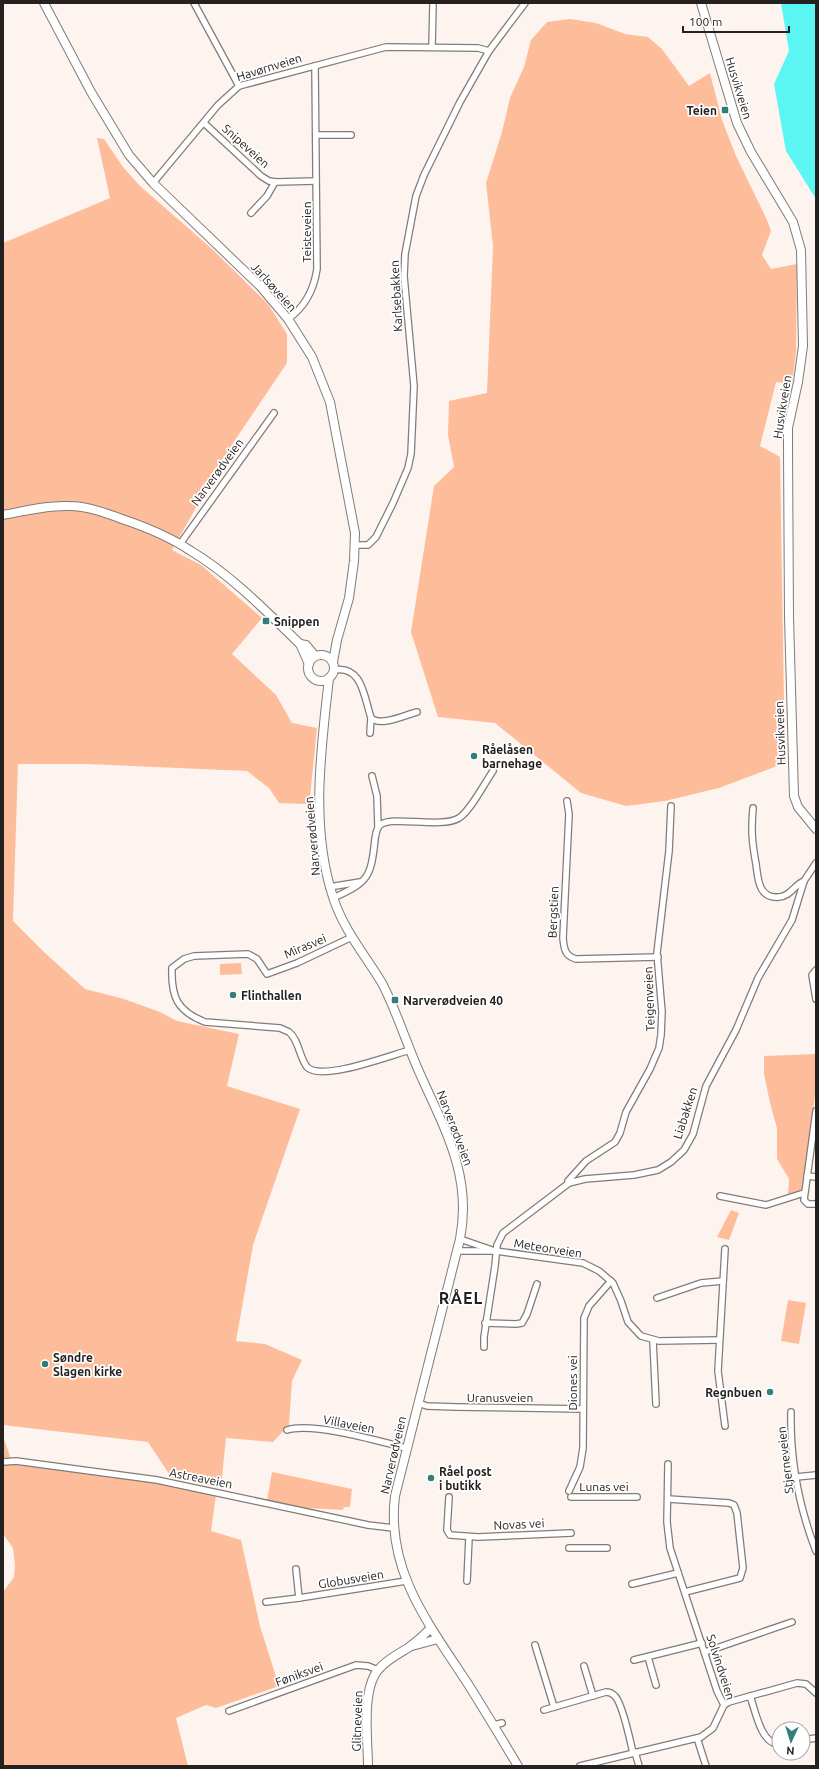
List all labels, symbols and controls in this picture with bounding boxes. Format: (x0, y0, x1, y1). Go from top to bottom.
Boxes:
scale bar (683, 8, 789, 34)
text: 100 m (689, 15, 722, 28)
street label: Havørnveien (235, 51, 303, 83)
street label: Husvikveien (723, 55, 755, 121)
place label: Teien (686, 104, 717, 117)
marker: Teien (720, 105, 730, 115)
street label: Snipeveien (220, 122, 272, 170)
street label: Teisteveien (300, 201, 313, 263)
street label: Jarlsøveien (249, 260, 299, 314)
street label: Karlsebakken (388, 260, 404, 332)
street label: Husvikveien (771, 374, 793, 440)
street label: Narverødveien (188, 436, 246, 508)
place label: Snippen (274, 615, 319, 628)
marker: Snippen (261, 616, 271, 626)
street label: Husvikveien (772, 701, 788, 765)
place label: Råelåsen barnehage (482, 743, 542, 770)
marker: Råelåsen barnehage (469, 751, 479, 761)
street label: Narverødveien (302, 796, 322, 876)
street label: Bergstien (546, 886, 560, 938)
street label: Mirasvei (282, 931, 328, 961)
street label: Teigenveien (641, 966, 657, 1032)
place label: Flinthallen (241, 989, 302, 1002)
marker: Flinthallen (228, 990, 238, 1000)
place label: Narverødveien 40 (403, 994, 503, 1007)
marker: Narverødveien 40 (390, 995, 400, 1005)
street label: Liabakken (671, 1085, 699, 1141)
street label: Narverødveien (435, 1089, 475, 1167)
street label: Meteorveien (513, 1236, 583, 1260)
district label: RÅEL (439, 1289, 483, 1307)
place label: Søndre Slagen kirke (53, 1351, 122, 1378)
street label: Diones vei (566, 1355, 579, 1411)
marker: Søndre Slagen kirke (40, 1359, 50, 1369)
place label: Regnbuen (705, 1386, 762, 1399)
marker: Regnbuen (765, 1387, 775, 1397)
street label: Uranusveien (467, 1391, 533, 1404)
street label: Villaveien (322, 1413, 376, 1435)
street label: Narverødveien (378, 1415, 408, 1495)
street label: Stjerneveien (774, 1426, 796, 1494)
place label: Råel post i butikk (439, 1465, 492, 1492)
street label: Astreaveien (168, 1466, 234, 1490)
marker: Råel post i butikk (426, 1473, 436, 1483)
street label: Lunas vei (579, 1480, 629, 1493)
street label: Novas vei (493, 1516, 545, 1532)
street label: Globusveien (317, 1567, 385, 1591)
street label: Solvindveien (704, 1633, 738, 1701)
street label: Føniksvei (273, 1659, 325, 1689)
street label: Glitneveien (349, 1690, 365, 1752)
north arrow (771, 1721, 811, 1761)
text: N (786, 1745, 795, 1757)

